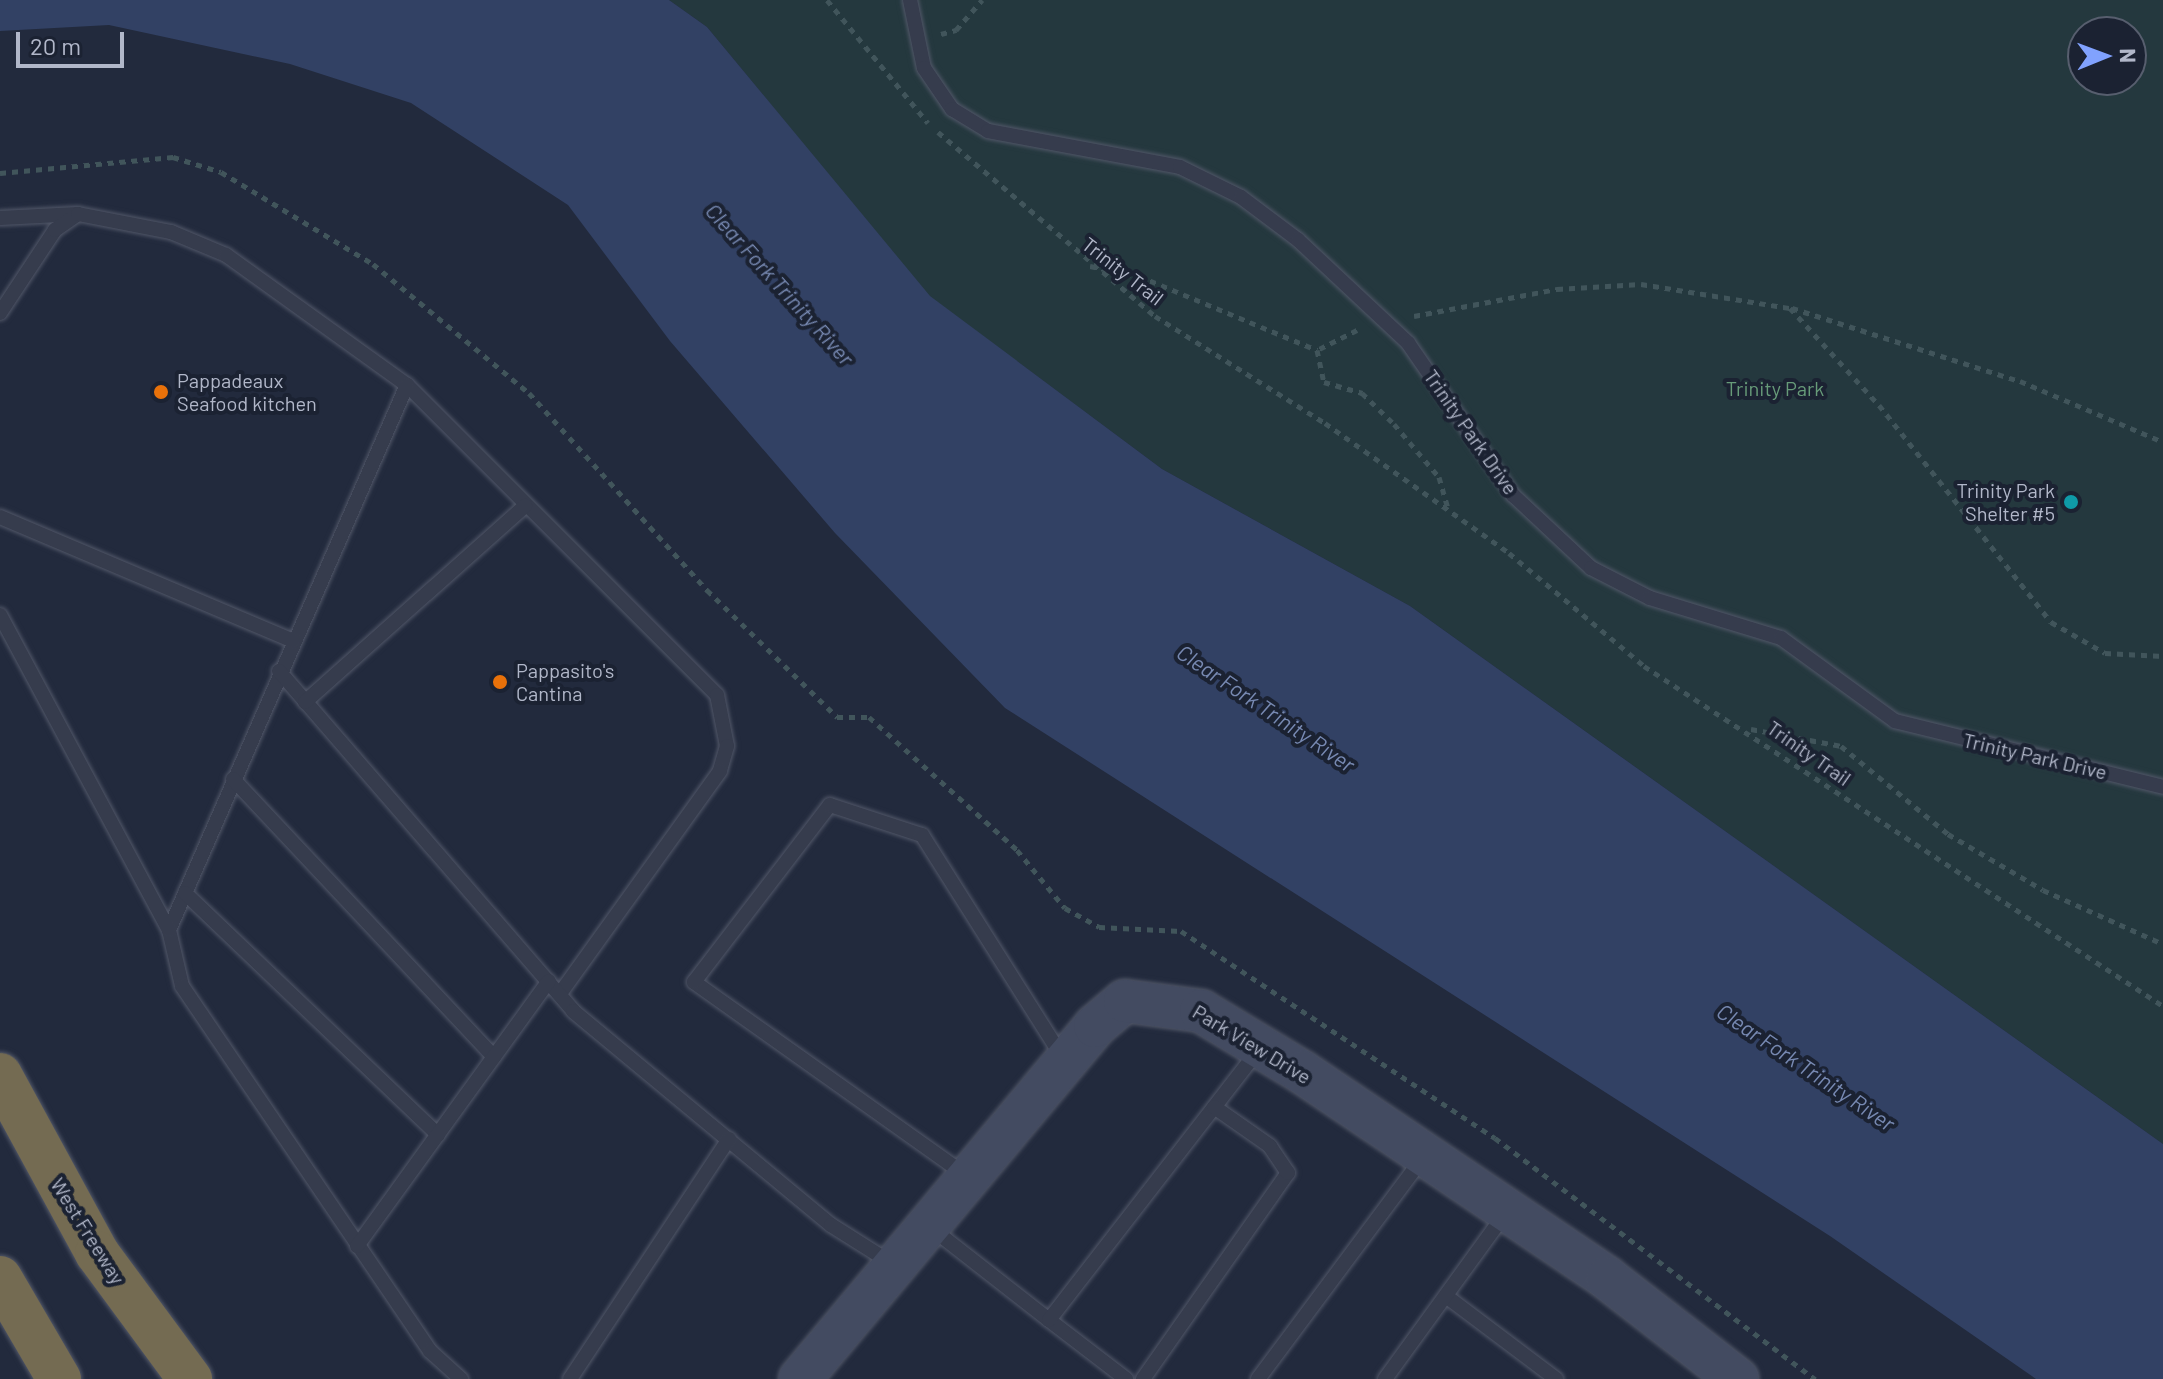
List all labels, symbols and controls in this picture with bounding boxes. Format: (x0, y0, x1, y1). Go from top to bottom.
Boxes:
scale bar (20, 16, 128, 66)
north arrow (2067, 16, 2147, 96)
text: 20 m (30, 31, 81, 60)
text: N (2116, 48, 2142, 63)
water label: Clear Fork Trinity River (700, 198, 860, 370)
street label: Trinity Trail (1078, 232, 1168, 310)
street label: Trinity Park Drive (1419, 365, 1523, 499)
place label: Pappadeaux Seafood kitchen (177, 368, 317, 415)
park label: Trinity Park (1726, 376, 1824, 400)
marker: Pappadeaux Seafood kitchen (152, 383, 170, 401)
place label: Trinity Park Shelter #5 (1957, 478, 2055, 525)
marker: Trinity Park Shelter #5 (2062, 493, 2080, 511)
water label: Clear Fork Trinity River (1172, 639, 1360, 777)
place label: Pappasito's Cantina (516, 658, 614, 705)
marker: Pappasito's Cantina (491, 673, 509, 691)
street label: Trinity Trail (1763, 715, 1855, 791)
street label: Trinity Park Drive (1961, 728, 2109, 784)
water label: Clear Fork Trinity River (1712, 998, 1900, 1136)
street label: Park View Drive (1189, 999, 1315, 1089)
street label: West Freeway (46, 1173, 130, 1289)

